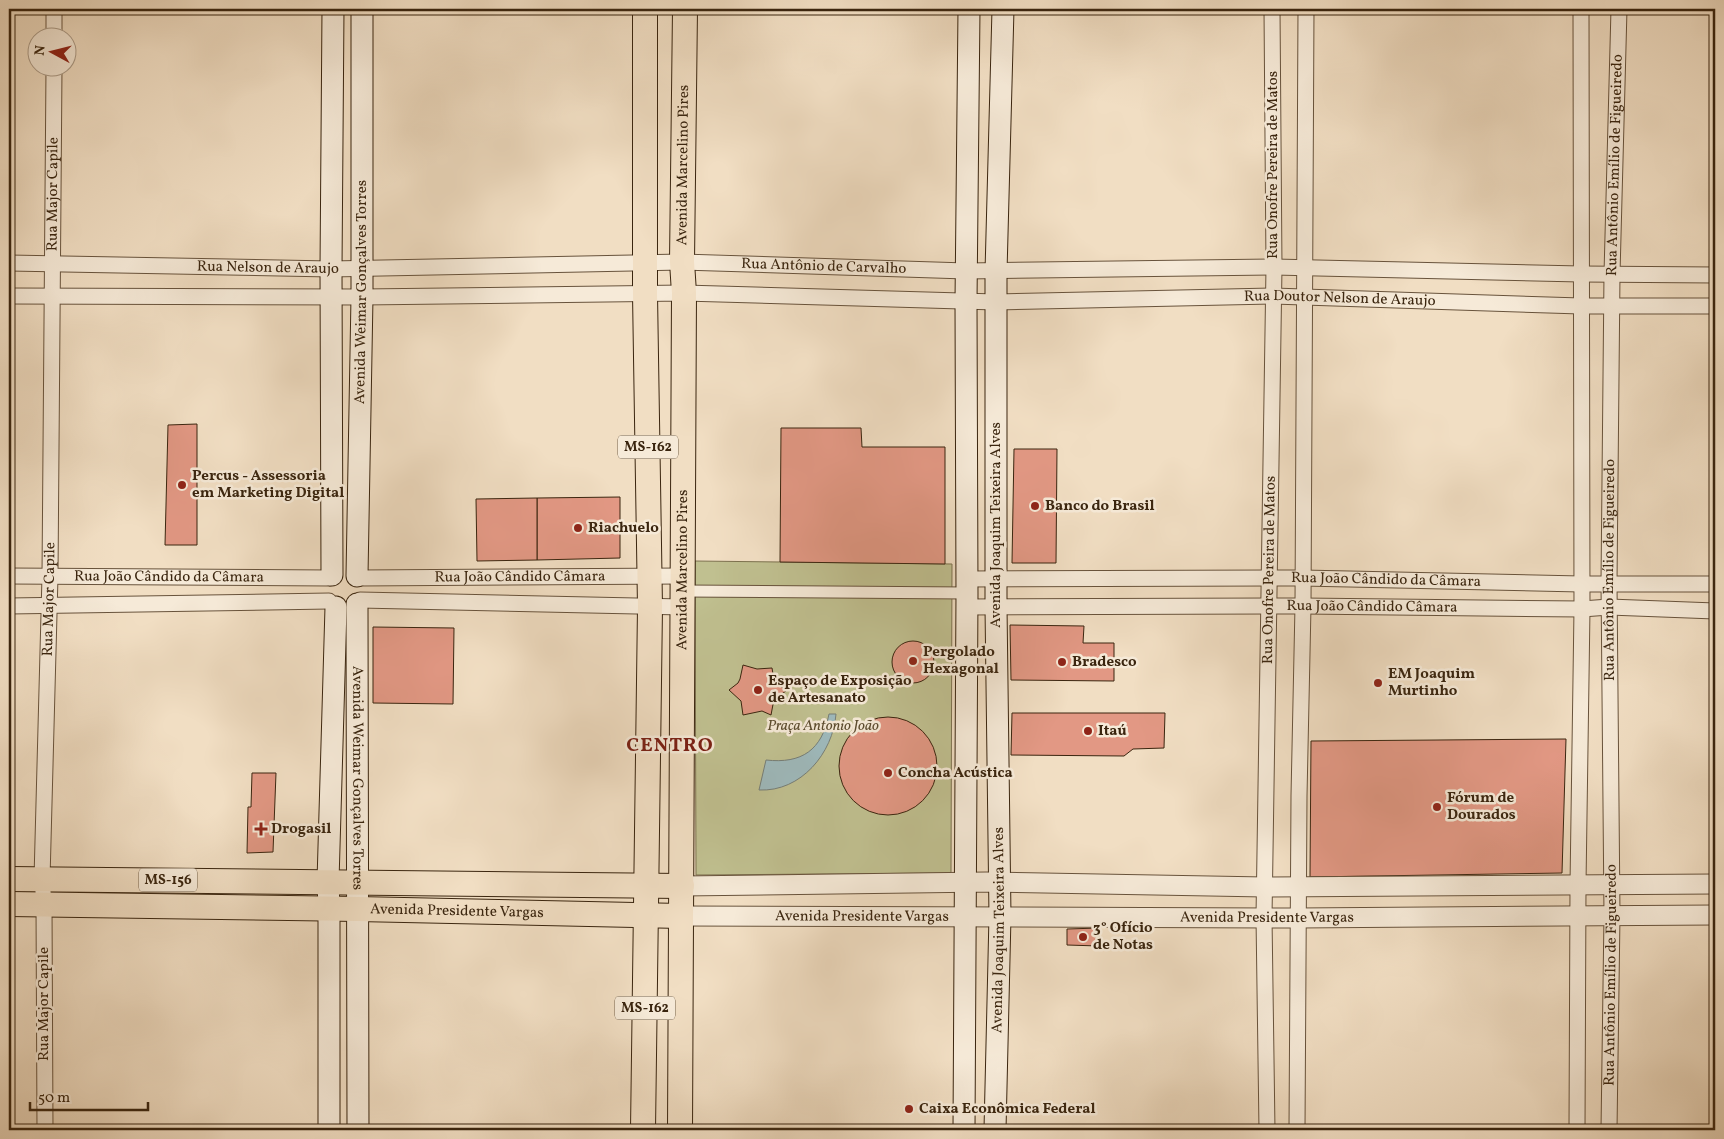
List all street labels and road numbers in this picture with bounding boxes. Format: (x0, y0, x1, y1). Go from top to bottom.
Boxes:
street label: Rua Antônio Emílio de Figueiredo (1601, 54, 1628, 276)
street label: Rua Onofre Pereira de Matos (1263, 71, 1284, 259)
street label: Avenida Marcelino Pires (672, 85, 695, 246)
street label: Rua Major Capile (42, 137, 64, 251)
street label: Avenida Weimar Gonçalves Torres (350, 180, 373, 404)
street label: Rua Antônio de Carvalho (741, 253, 907, 280)
street label: Rua Nelson de Araujo (197, 256, 339, 279)
street label: Rua Doutor Nelson de Araujo (1244, 286, 1436, 312)
street label: Avenida Joaquim Teixeira Alves (986, 422, 1007, 628)
road number: MS-162 (618, 436, 678, 458)
street label: Rua Antônio Emílio de Figueiredo (1598, 459, 1621, 681)
street label: Rua Onofre Pereira de Matos (1257, 476, 1281, 664)
street label: Avenida Marcelino Pires (672, 490, 694, 650)
street label: Rua Major Capile (37, 542, 61, 657)
street label: Rua João Cândido da Câmara (74, 566, 264, 588)
street label: Rua João Cândido Câmara (434, 566, 606, 588)
street label: Rua João Cândido da Câmara (1291, 567, 1481, 592)
street label: Rua João Cândido Câmara (1286, 595, 1458, 618)
street label: Avenida Weimar Gonçalves Torres (347, 666, 368, 890)
street label: Avenida Joaquim Teixeira Alves (987, 827, 1011, 1033)
street label: Rua Antônio Emílio de Figueiredo (1599, 864, 1623, 1086)
road number: MS-156 (139, 868, 197, 892)
street label: Avenida Presidente Vargas (370, 899, 544, 924)
street label: Avenida Presidente Vargas (775, 906, 949, 927)
street label: Avenida Presidente Vargas (1180, 907, 1354, 929)
street label: Rua Major Capile (34, 947, 55, 1061)
road number: MS-162 (615, 996, 675, 1020)

